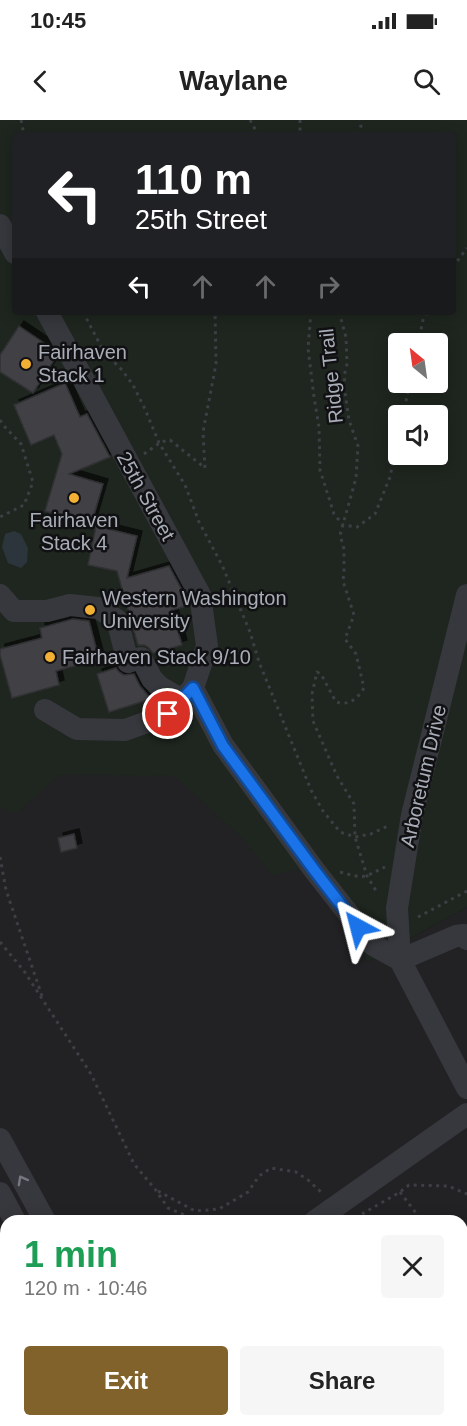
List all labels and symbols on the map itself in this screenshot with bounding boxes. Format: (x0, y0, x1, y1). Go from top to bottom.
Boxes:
street label: Ridge Trail (315, 327, 347, 425)
north arrow (388, 333, 448, 393)
place label: Fairhaven Stack 1 (38, 341, 127, 386)
marker: Fairhaven Stack 1 (19, 357, 33, 371)
street label: 25th Street (113, 448, 180, 545)
marker: Fairhaven Stack 4 (67, 491, 81, 505)
place label: Fairhaven Stack 4 (30, 509, 118, 554)
place label: Western Washington University (102, 587, 287, 632)
marker: Western Washington University (83, 603, 97, 617)
place label: Fairhaven Stack 9/10 (62, 646, 251, 668)
marker: Fairhaven Stack 9/10 (43, 650, 57, 664)
pin (142, 688, 193, 739)
street label: Arboretum Drive (396, 703, 450, 849)
position arrow (326, 895, 390, 959)
one-way arrow (18, 1176, 29, 1186)

